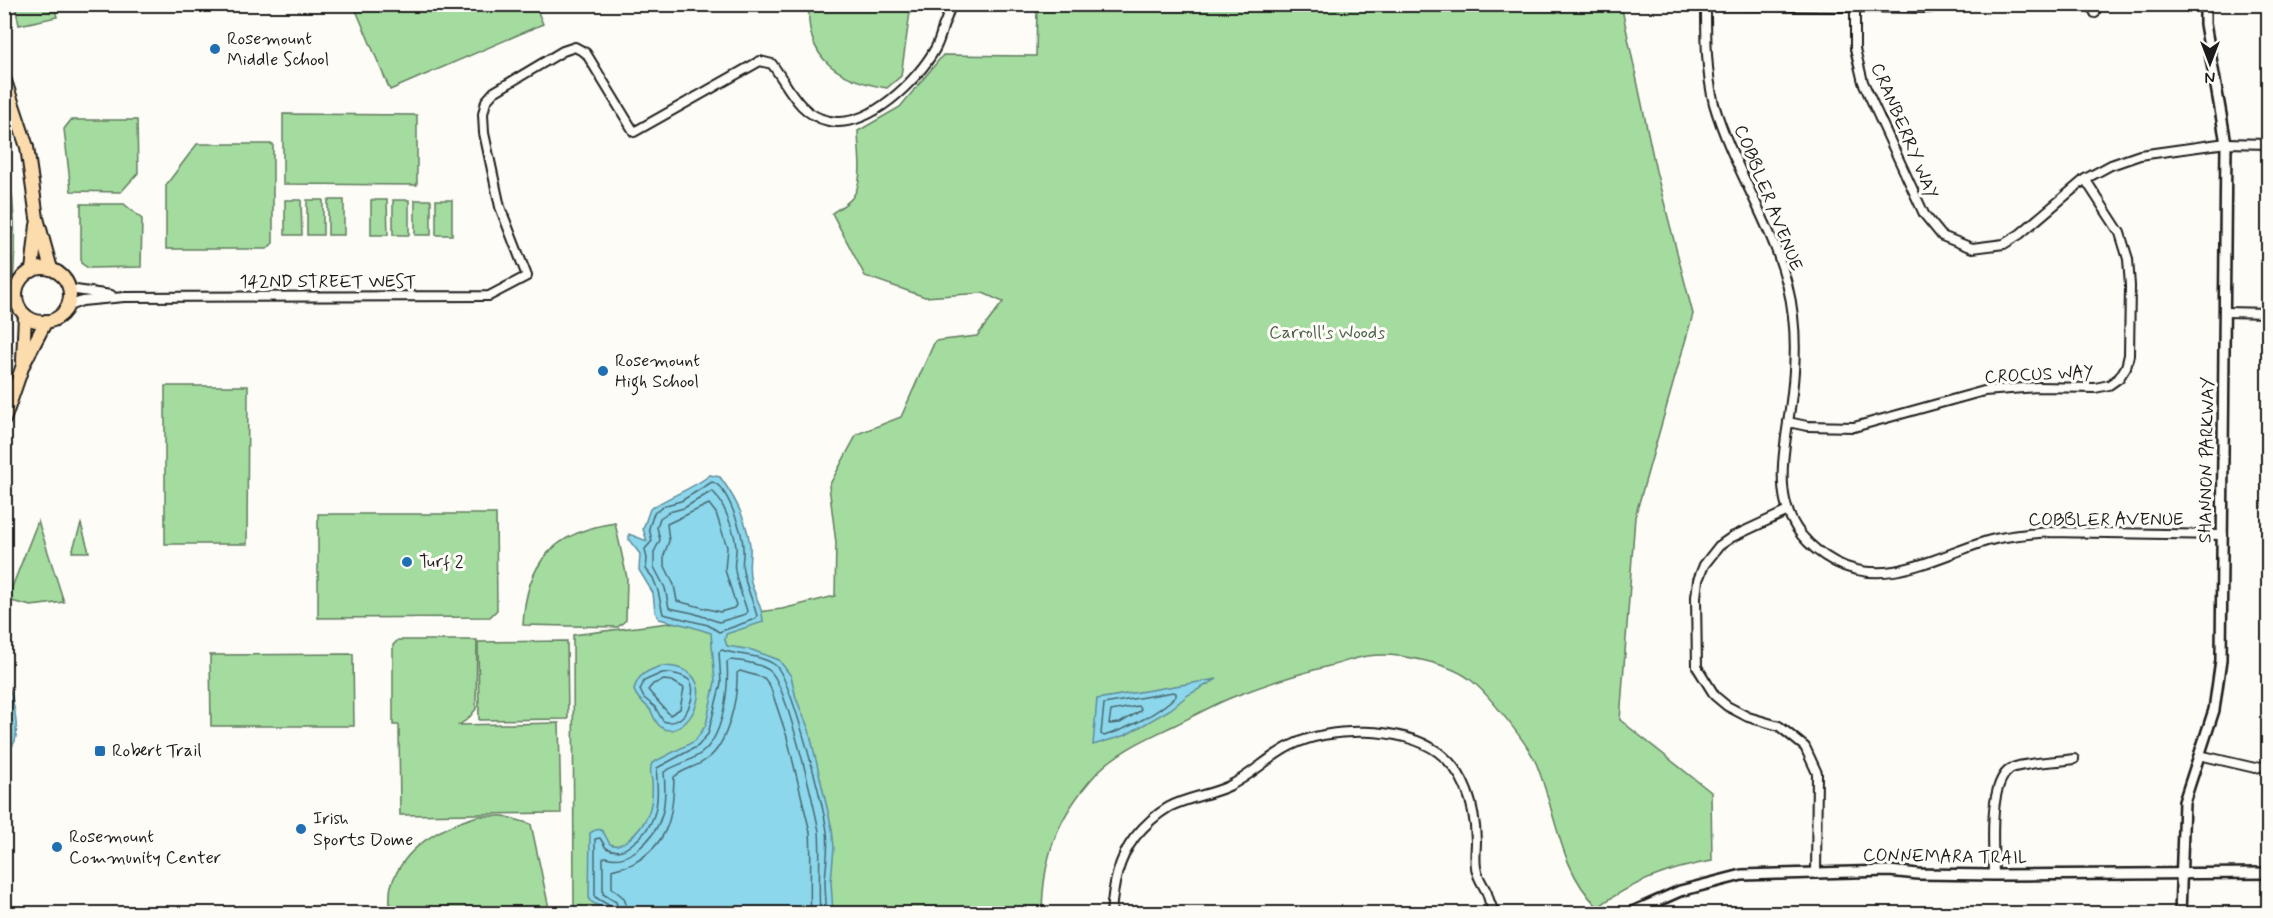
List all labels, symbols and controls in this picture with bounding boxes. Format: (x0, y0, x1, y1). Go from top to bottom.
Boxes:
place label: Rosemount Middle School (227, 27, 329, 72)
north arrow (2180, 33, 2240, 93)
marker: Rosemount Middle School (208, 42, 222, 56)
street label: CRANBERRY WAY (1864, 59, 1944, 203)
text: N (2205, 66, 2215, 87)
street label: COBBLER AVENUE (1728, 121, 1808, 275)
street label: 142ND STREET WEST (240, 270, 417, 294)
park label: Carroll's Woods (1269, 321, 1385, 345)
place label: Rosemount High School (615, 349, 700, 396)
street label: CROCUS WAY (1984, 360, 2094, 390)
marker: Rosemount High School (596, 364, 610, 378)
street label: SHANNON PARKWAY (2194, 376, 2220, 543)
street label: COBBLER AVENUE (2028, 508, 2184, 532)
place label: Turf 2 (419, 550, 464, 574)
marker: Turf 2 (400, 555, 414, 569)
place label: Robert Trail (112, 739, 202, 763)
marker: Robert Trail (93, 744, 107, 758)
place label: Irish Sports Dome (313, 807, 413, 852)
marker: Irish Sports Dome (294, 822, 308, 836)
place label: Rosemount Community Center (69, 825, 222, 870)
marker: Rosemount Community Center (50, 840, 64, 854)
street label: CONNEMARA TRAIL (1863, 844, 2027, 870)

